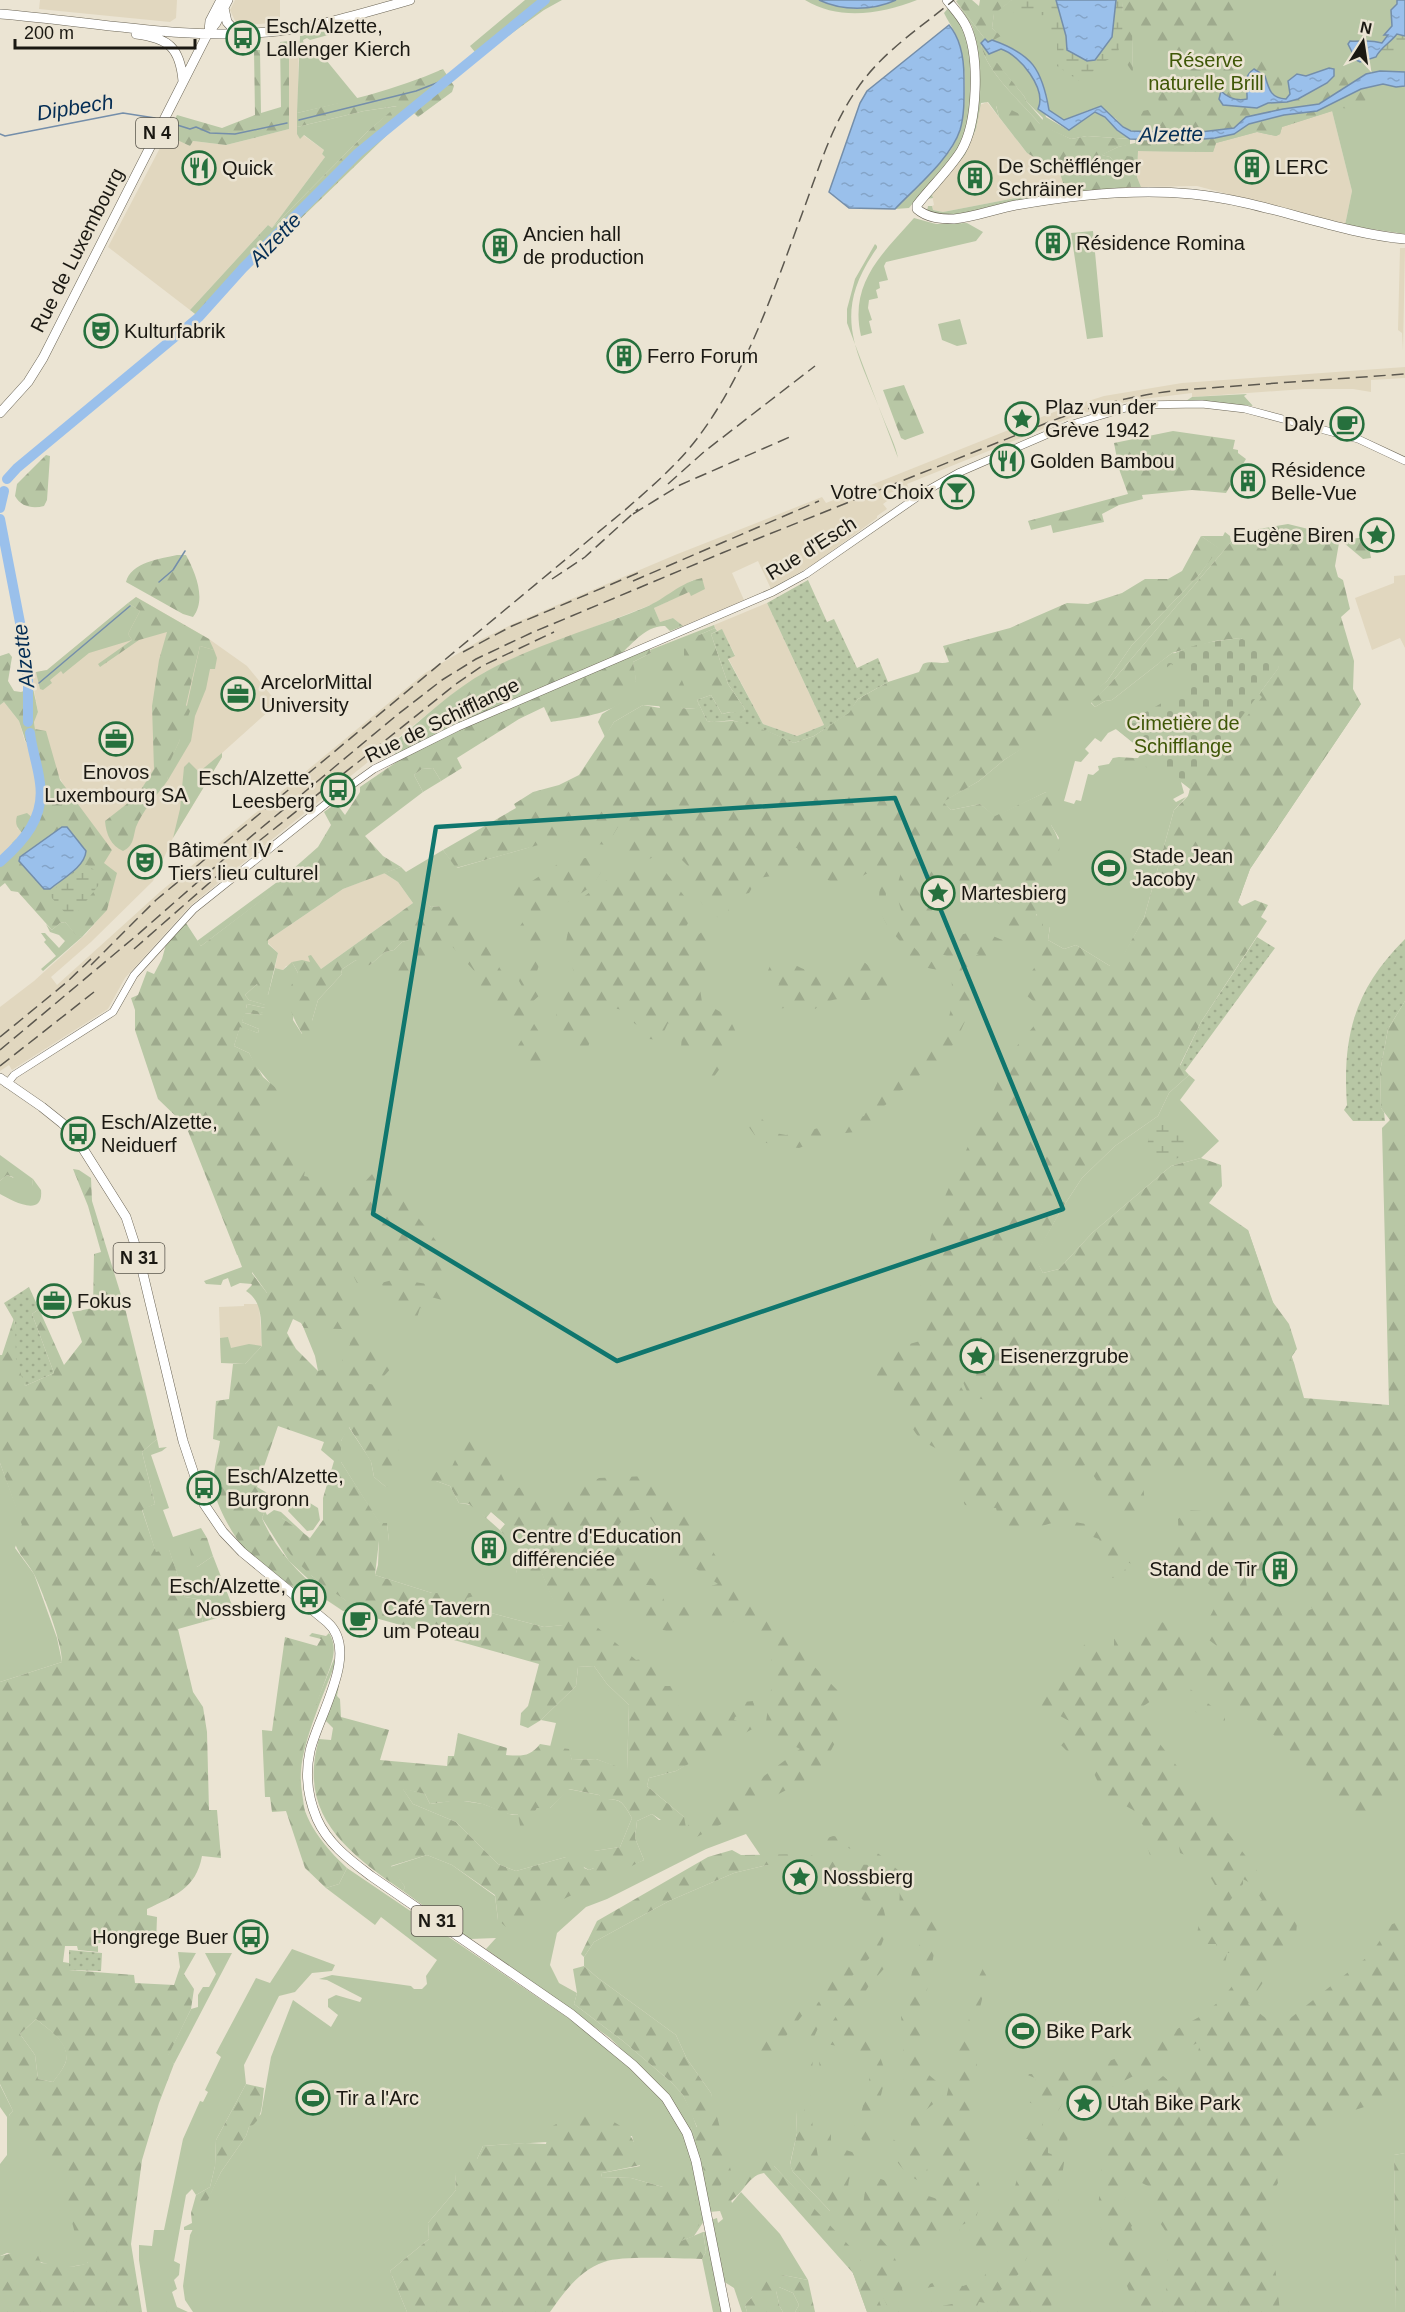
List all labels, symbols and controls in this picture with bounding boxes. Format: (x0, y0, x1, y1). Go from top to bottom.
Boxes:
scale bar (15, 12, 195, 50)
north arrow (1333, 12, 1393, 72)
place label: Esch/Alzette, Lallenger Kierch (266, 15, 411, 60)
text: N (1359, 18, 1373, 37)
bus stop icon: Esch/Alzette, Lallenger Kierch (225, 20, 261, 56)
text: 200 m (24, 23, 74, 43)
park label: Réserve naturelle Brill (1148, 49, 1264, 94)
water label: Dipbech (35, 90, 115, 124)
road number: N 4 (136, 118, 178, 148)
water label: Alzette (1137, 122, 1203, 146)
building icon: LERC (1234, 149, 1270, 185)
restaurant icon: Quick (181, 150, 217, 186)
place label: De Schëfflénger Schräiner (998, 155, 1141, 200)
place label: LERC (1275, 156, 1328, 178)
place label: Quick (222, 157, 274, 179)
building icon: De Schëfflénger Schräiner (957, 160, 993, 196)
street label: Rue de Luxembourg (26, 164, 128, 336)
water label: Alzette (243, 208, 306, 272)
place label: Ancien hall de production (523, 223, 644, 268)
building icon: Résidence Romina (1035, 225, 1071, 261)
building icon: Ancien hall de production (482, 228, 518, 264)
place label: Résidence Romina (1076, 232, 1246, 254)
theatre icon: Kulturfabrik (83, 313, 119, 349)
place label: Kulturfabrik (124, 320, 226, 342)
building icon: Ferro Forum (606, 338, 642, 374)
place label: Ferro Forum (647, 345, 758, 367)
place label: Plaz vun der Grève 1942 (1045, 396, 1157, 441)
place icon: Plaz vun der Grève 1942 (1004, 401, 1040, 437)
cafe icon: Daly (1329, 406, 1365, 442)
place label: Daly (1284, 413, 1324, 435)
restaurant icon: Golden Bambou (989, 443, 1025, 479)
place label: Golden Bambou (1030, 450, 1175, 472)
place label: Résidence Belle-Vue (1271, 459, 1366, 504)
building icon: Résidence Belle-Vue (1230, 463, 1266, 499)
bar icon: Votre Choix (939, 474, 975, 510)
place label: Votre Choix (831, 481, 934, 503)
street label: Rue d'Esch (762, 512, 860, 584)
place icon: Eugène Biren (1359, 517, 1395, 553)
place label: Eugène Biren (1233, 524, 1354, 546)
water label: Alzette (8, 623, 39, 691)
place label: ArcelorMittal University (261, 671, 372, 716)
street label: Rue de Schifflange (361, 673, 523, 767)
office icon: ArcelorMittal University (220, 676, 256, 712)
park label: Cimetière de Schifflange (1126, 712, 1240, 757)
office icon: Enovos Luxembourg SA (98, 721, 134, 757)
place label: Enovos Luxembourg SA (44, 761, 188, 806)
place label: Esch/Alzette, Leesberg (198, 767, 315, 812)
bus stop icon: Esch/Alzette, Leesberg (320, 772, 356, 808)
place label: Bâtiment IV - Tiers lieu culturel (168, 839, 318, 884)
theatre icon: Bâtiment IV - Tiers lieu culturel (127, 844, 163, 880)
place label: Stade Jean Jacoby (1132, 845, 1233, 890)
sports icon: Stade Jean Jacoby (1091, 850, 1127, 886)
place icon: Martesbierg (920, 875, 956, 911)
place label: Martesbierg (961, 882, 1067, 904)
place label: Esch/Alzette, Neiduerf (101, 1111, 218, 1156)
bus stop icon: Esch/Alzette, Neiduerf (60, 1116, 96, 1152)
road number: N 31 (114, 1243, 164, 1273)
office icon: Fokus (36, 1283, 72, 1319)
place label: Fokus (77, 1290, 131, 1312)
place icon: Eisenerzgrube (959, 1338, 995, 1374)
place label: Eisenerzgrube (1000, 1345, 1129, 1367)
place label: Esch/Alzette, Burgronn (227, 1465, 344, 1510)
bus stop icon: Esch/Alzette, Burgronn (186, 1470, 222, 1506)
place label: Centre d'Education différenciée (512, 1525, 681, 1570)
building icon: Centre d'Education différenciée (471, 1530, 507, 1566)
building icon: Stand de Tir (1262, 1551, 1298, 1587)
place label: Stand de Tir (1149, 1558, 1257, 1580)
place label: Esch/Alzette, Nossbierg (169, 1575, 286, 1620)
bus stop icon: Esch/Alzette, Nossbierg (291, 1579, 327, 1615)
place label: Café Tavern um Poteau (383, 1597, 490, 1642)
cafe icon: Café Tavern um Poteau (342, 1602, 378, 1638)
place icon: Nossbierg (782, 1859, 818, 1895)
place label: Nossbierg (823, 1866, 913, 1888)
road number: N 31 (412, 1906, 462, 1936)
bus stop icon: Hongrege Buer (233, 1919, 269, 1955)
place label: Hongrege Buer (92, 1926, 228, 1948)
sports icon: Bike Park (1005, 2013, 1041, 2049)
place label: Bike Park (1046, 2020, 1133, 2042)
sports icon: Tir a l'Arc (295, 2080, 331, 2116)
place icon: Utah Bike Park (1066, 2085, 1102, 2121)
place label: Tir a l'Arc (336, 2087, 419, 2109)
place label: Utah Bike Park (1107, 2092, 1241, 2114)

